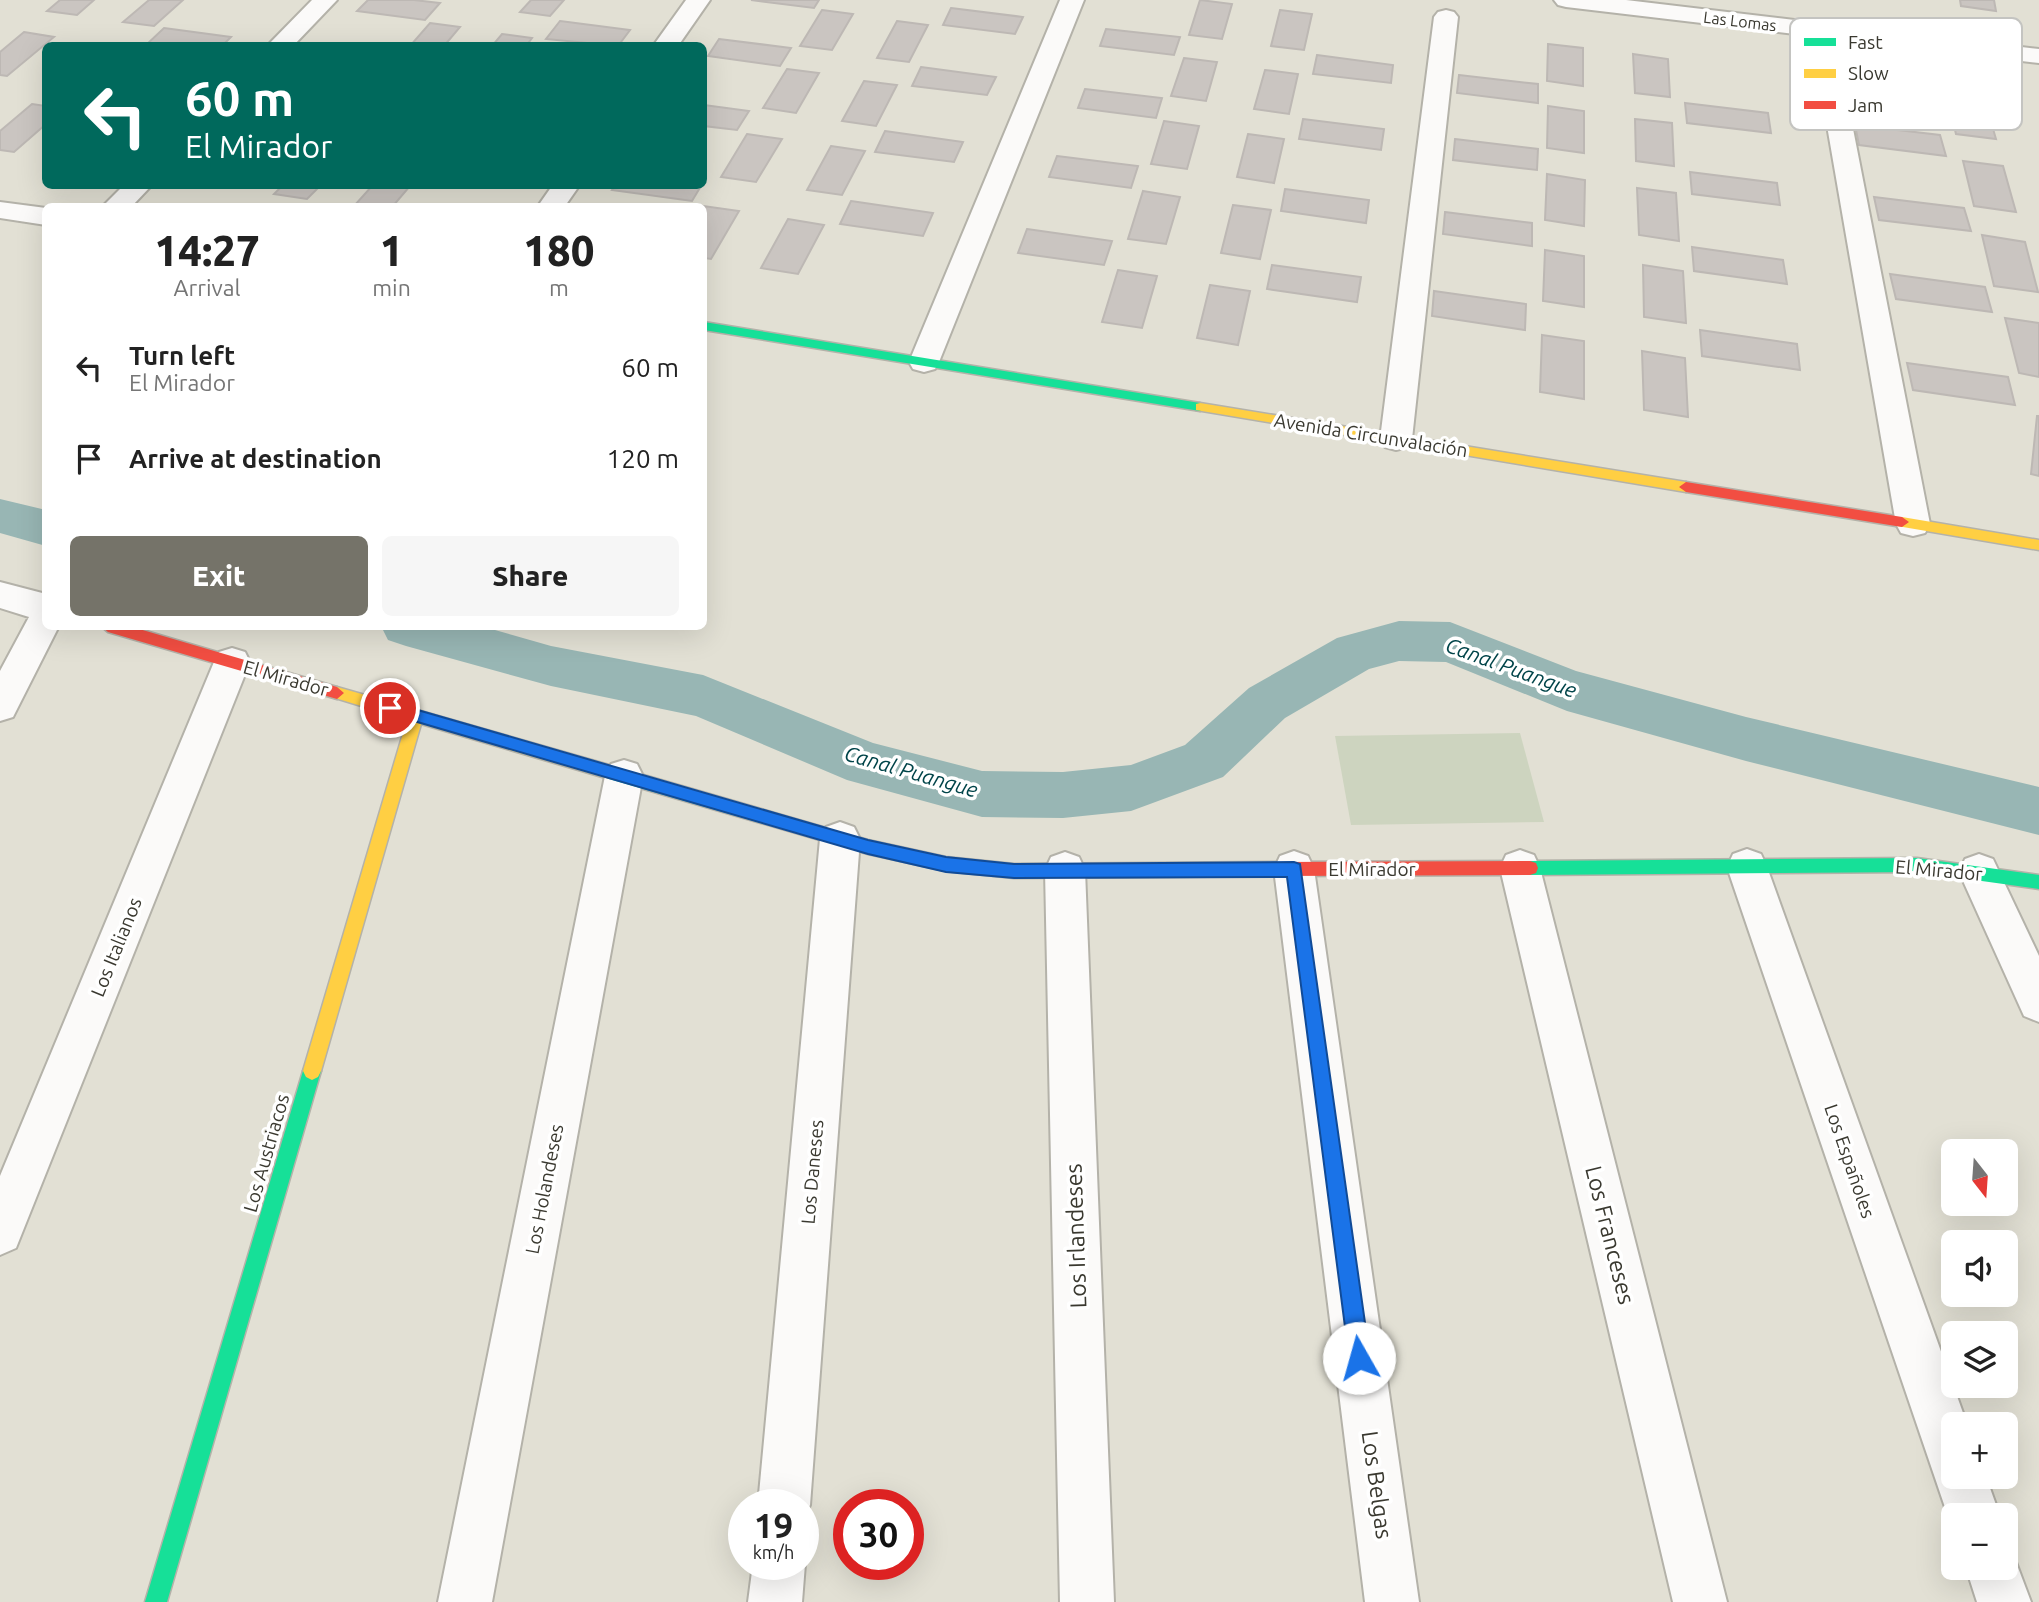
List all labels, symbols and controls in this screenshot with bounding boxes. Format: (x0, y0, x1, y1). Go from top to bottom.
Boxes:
street label: Las Lomas (1702, 8, 1778, 34)
legend (1790, 18, 2022, 130)
text: Fast (1848, 31, 1883, 53)
text: Slow (1848, 62, 1889, 84)
icon: left (70, 70, 161, 161)
text: 60 m (185, 70, 294, 125)
text: Jam (1848, 94, 1884, 116)
text: El Mirador (185, 128, 332, 164)
text: 14:27 (155, 227, 260, 274)
text: 1 (380, 227, 403, 274)
text: 180 (523, 227, 594, 274)
text: Arrival (174, 275, 241, 300)
text: min (372, 275, 411, 300)
text: m (549, 275, 569, 300)
text: Turn left (129, 341, 235, 370)
icon: left (70, 349, 108, 387)
text: 60 m (621, 353, 679, 382)
text: El Mirador (129, 370, 235, 395)
street label: Avenida Circunvalación (1273, 409, 1469, 461)
icon: arrive (70, 440, 108, 478)
text: Arrive at destination (129, 444, 382, 473)
text: 120 m (607, 444, 679, 473)
button: Exit (70, 536, 368, 616)
button: Share (382, 536, 679, 616)
water label: Canal Puangue (1443, 632, 1581, 702)
street label: El Mirador (241, 655, 331, 701)
pin (360, 678, 420, 738)
icon: arrive (371, 689, 409, 727)
water label: Canal Puangue (842, 741, 981, 802)
street label: El Mirador (1894, 855, 1984, 885)
street label: El Mirador (1328, 858, 1416, 880)
street label: Los Italianos (86, 894, 146, 1000)
street label: Los Austriacos (239, 1091, 293, 1215)
street label: Los Españoles (1820, 1101, 1880, 1221)
street label: Los Daneses (796, 1119, 828, 1225)
street label: Los Holandeses (521, 1122, 567, 1256)
north arrow (1941, 1139, 2018, 1216)
map controls (1941, 1139, 2018, 1580)
street label: Los Irlandeses (1060, 1163, 1091, 1309)
street label: Los Franceses (1581, 1163, 1640, 1307)
button: sound (1941, 1230, 2018, 1307)
position arrow (1322, 1321, 1396, 1395)
button: layers (1941, 1321, 2018, 1398)
button: + (1941, 1412, 2018, 1489)
street label: Los Belgas (1358, 1429, 1397, 1541)
speed limit sign: 30 (833, 1489, 924, 1580)
button: − (1941, 1503, 2018, 1580)
text: 19 (754, 1505, 793, 1545)
text: km/h (753, 1542, 794, 1562)

